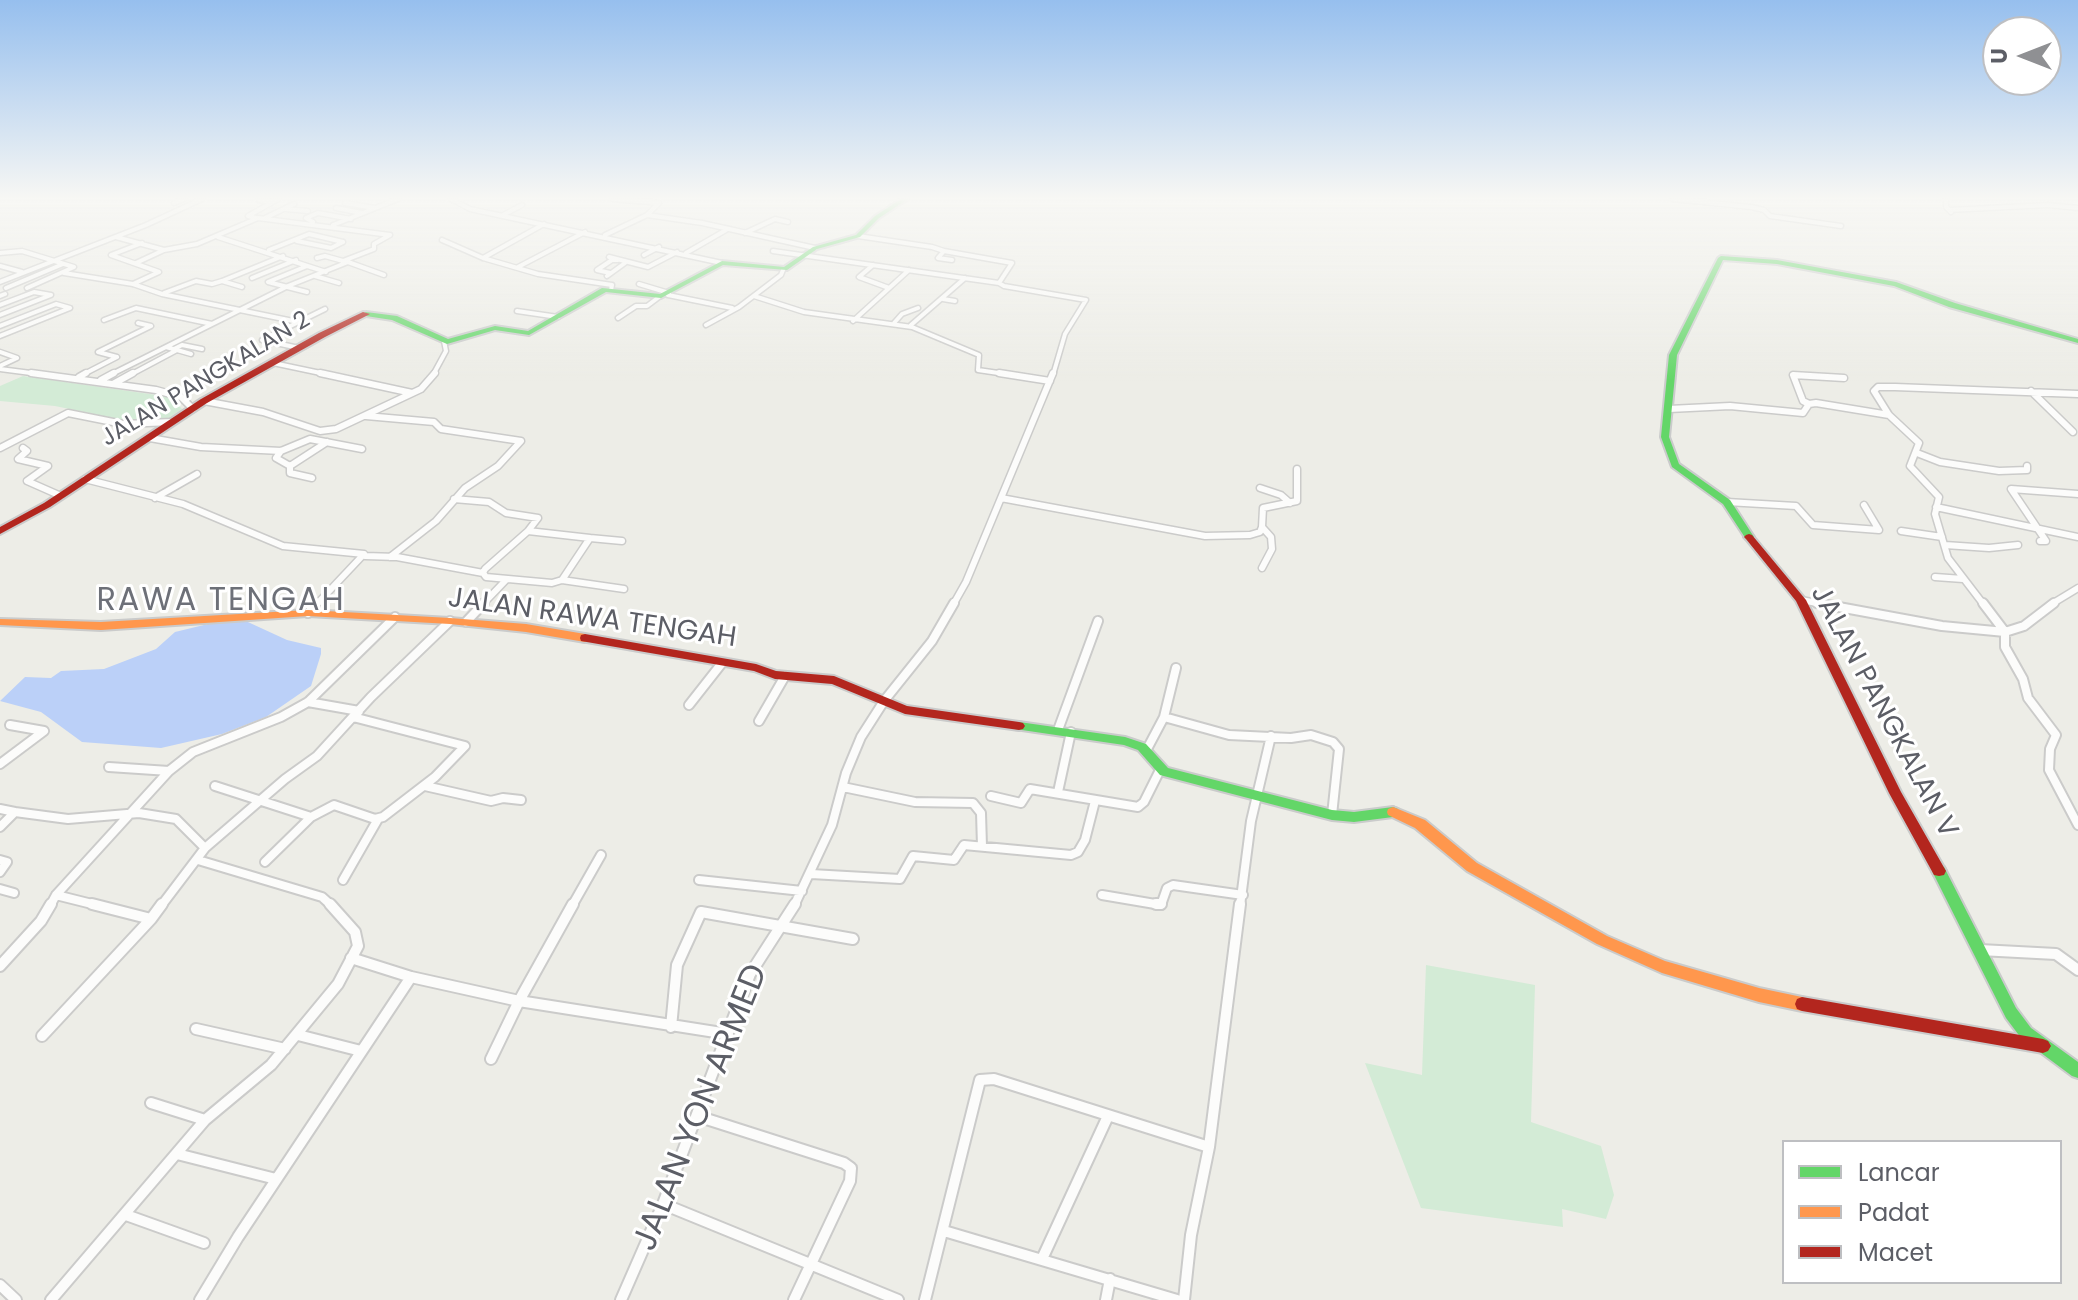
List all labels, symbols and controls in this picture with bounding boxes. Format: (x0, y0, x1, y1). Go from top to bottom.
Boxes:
north arrow (1982, 16, 2062, 96)
text: U (1984, 48, 2015, 64)
street label: JALAN PANGKALAN 2 (96, 306, 316, 454)
street label: JALAN PANGKALAN V (1802, 580, 1964, 844)
street label: JALAN RAWA TENGAH (446, 582, 738, 656)
district label: RAWA TENGAH (96, 583, 346, 621)
street label: JALAN YON ARMED (626, 959, 778, 1257)
legend (1782, 1140, 2062, 1284)
text: Lancar (1858, 1156, 1940, 1189)
text: Padat (1858, 1196, 1929, 1229)
text: Macet (1858, 1236, 1933, 1269)

